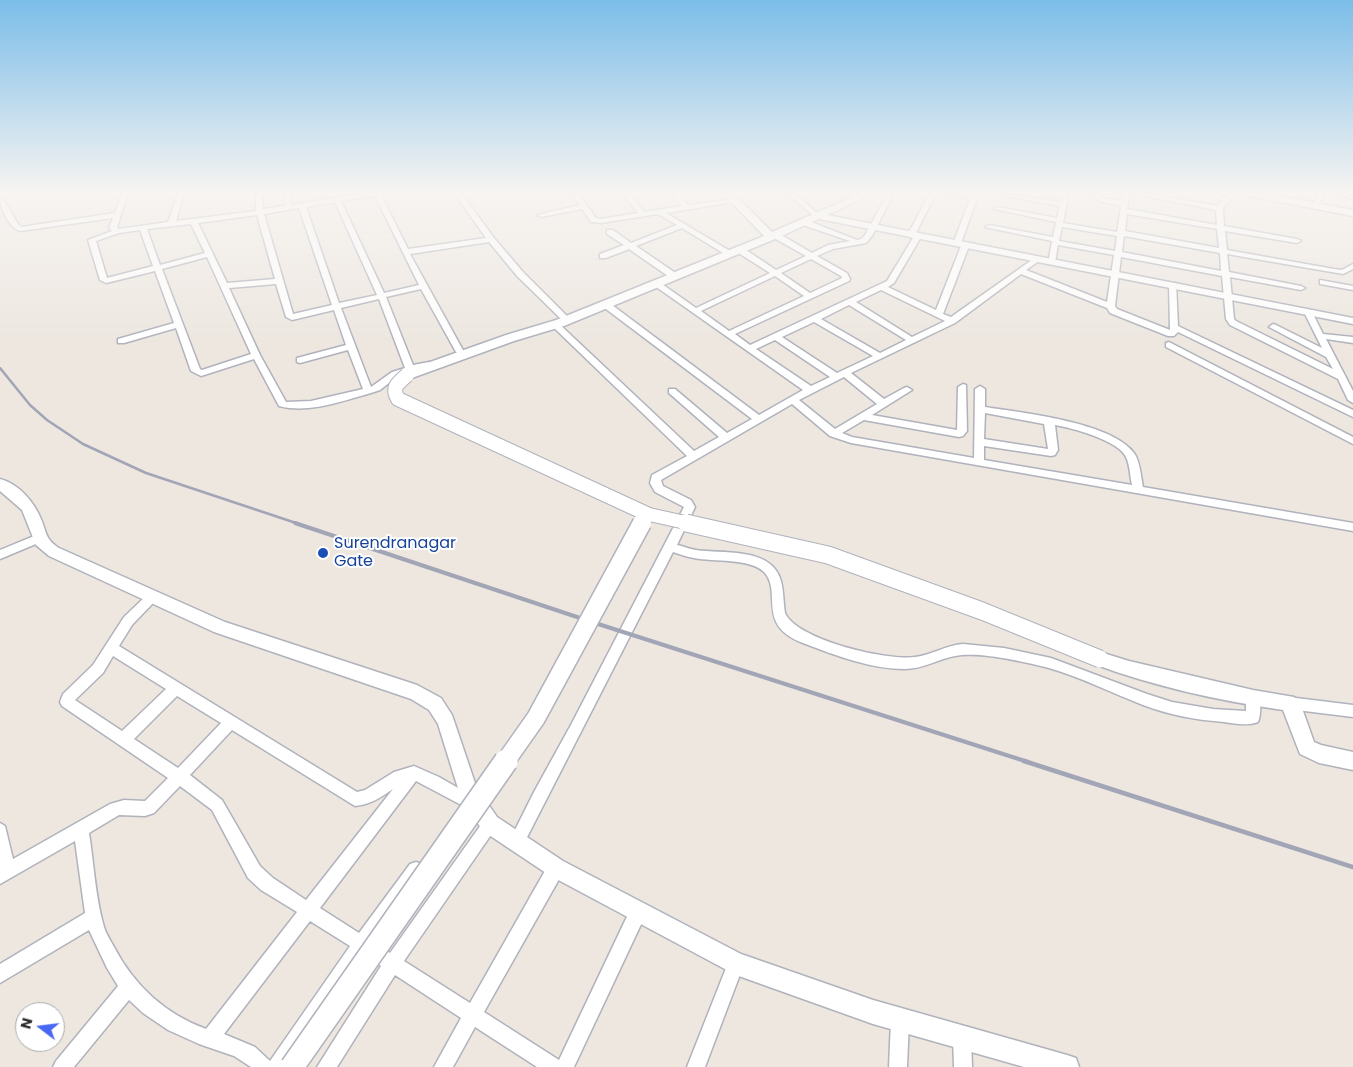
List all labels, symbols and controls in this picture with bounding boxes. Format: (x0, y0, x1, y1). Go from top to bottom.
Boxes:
place label: Surendranagar Gate (334, 534, 456, 572)
marker: Surendranagar Gate (316, 546, 330, 560)
north arrow (15, 1002, 65, 1052)
text: N (15, 1016, 37, 1031)

